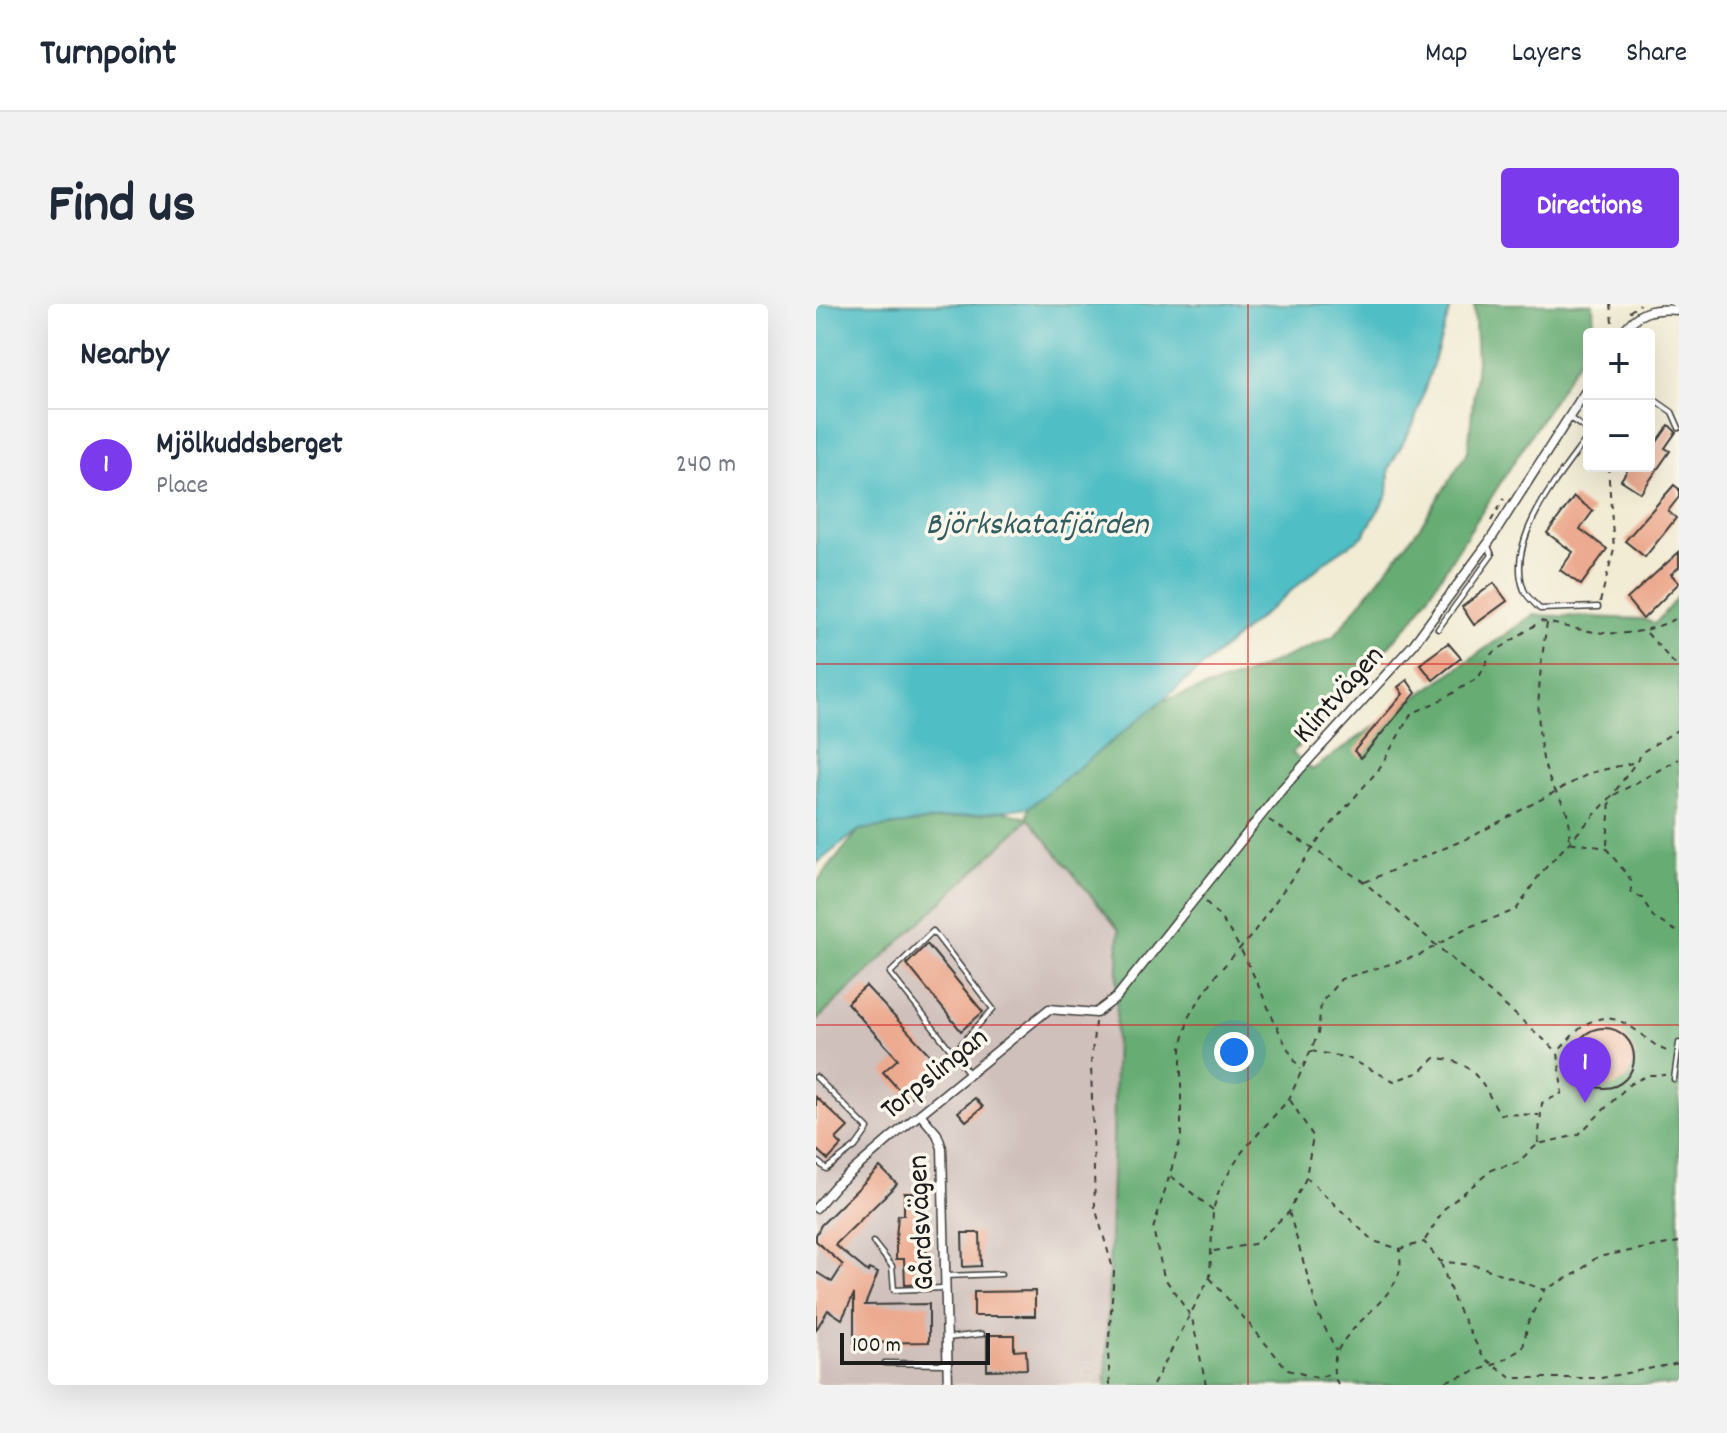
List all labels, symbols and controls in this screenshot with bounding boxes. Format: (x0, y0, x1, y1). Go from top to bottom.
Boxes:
text: Turnpoint (40, 28, 176, 83)
text: Map (1425, 35, 1468, 75)
text: Layers (1512, 35, 1582, 75)
text: Share (1626, 35, 1687, 75)
text: Find us (48, 168, 196, 248)
button: Directions (1501, 168, 1679, 248)
map controls (1583, 328, 1655, 472)
button: + (1583, 328, 1655, 400)
text: Nearby (80, 332, 169, 381)
button: − (1583, 400, 1655, 472)
text: Mjölkuddsberget (156, 425, 343, 468)
text: 1 (103, 447, 109, 484)
text: 240 m (676, 447, 736, 484)
text: Place (156, 468, 208, 505)
water label: Björkskatafjärden (926, 504, 1149, 550)
street label: Klintvägen (1285, 637, 1396, 755)
street label: Torpslingan (873, 1019, 999, 1132)
your location (1214, 1032, 1254, 1072)
pin: 1 (1559, 1037, 1611, 1103)
street label: Gårdsvägen (898, 1154, 949, 1292)
scale bar (840, 1329, 990, 1365)
text: 100 m (852, 1331, 901, 1362)

